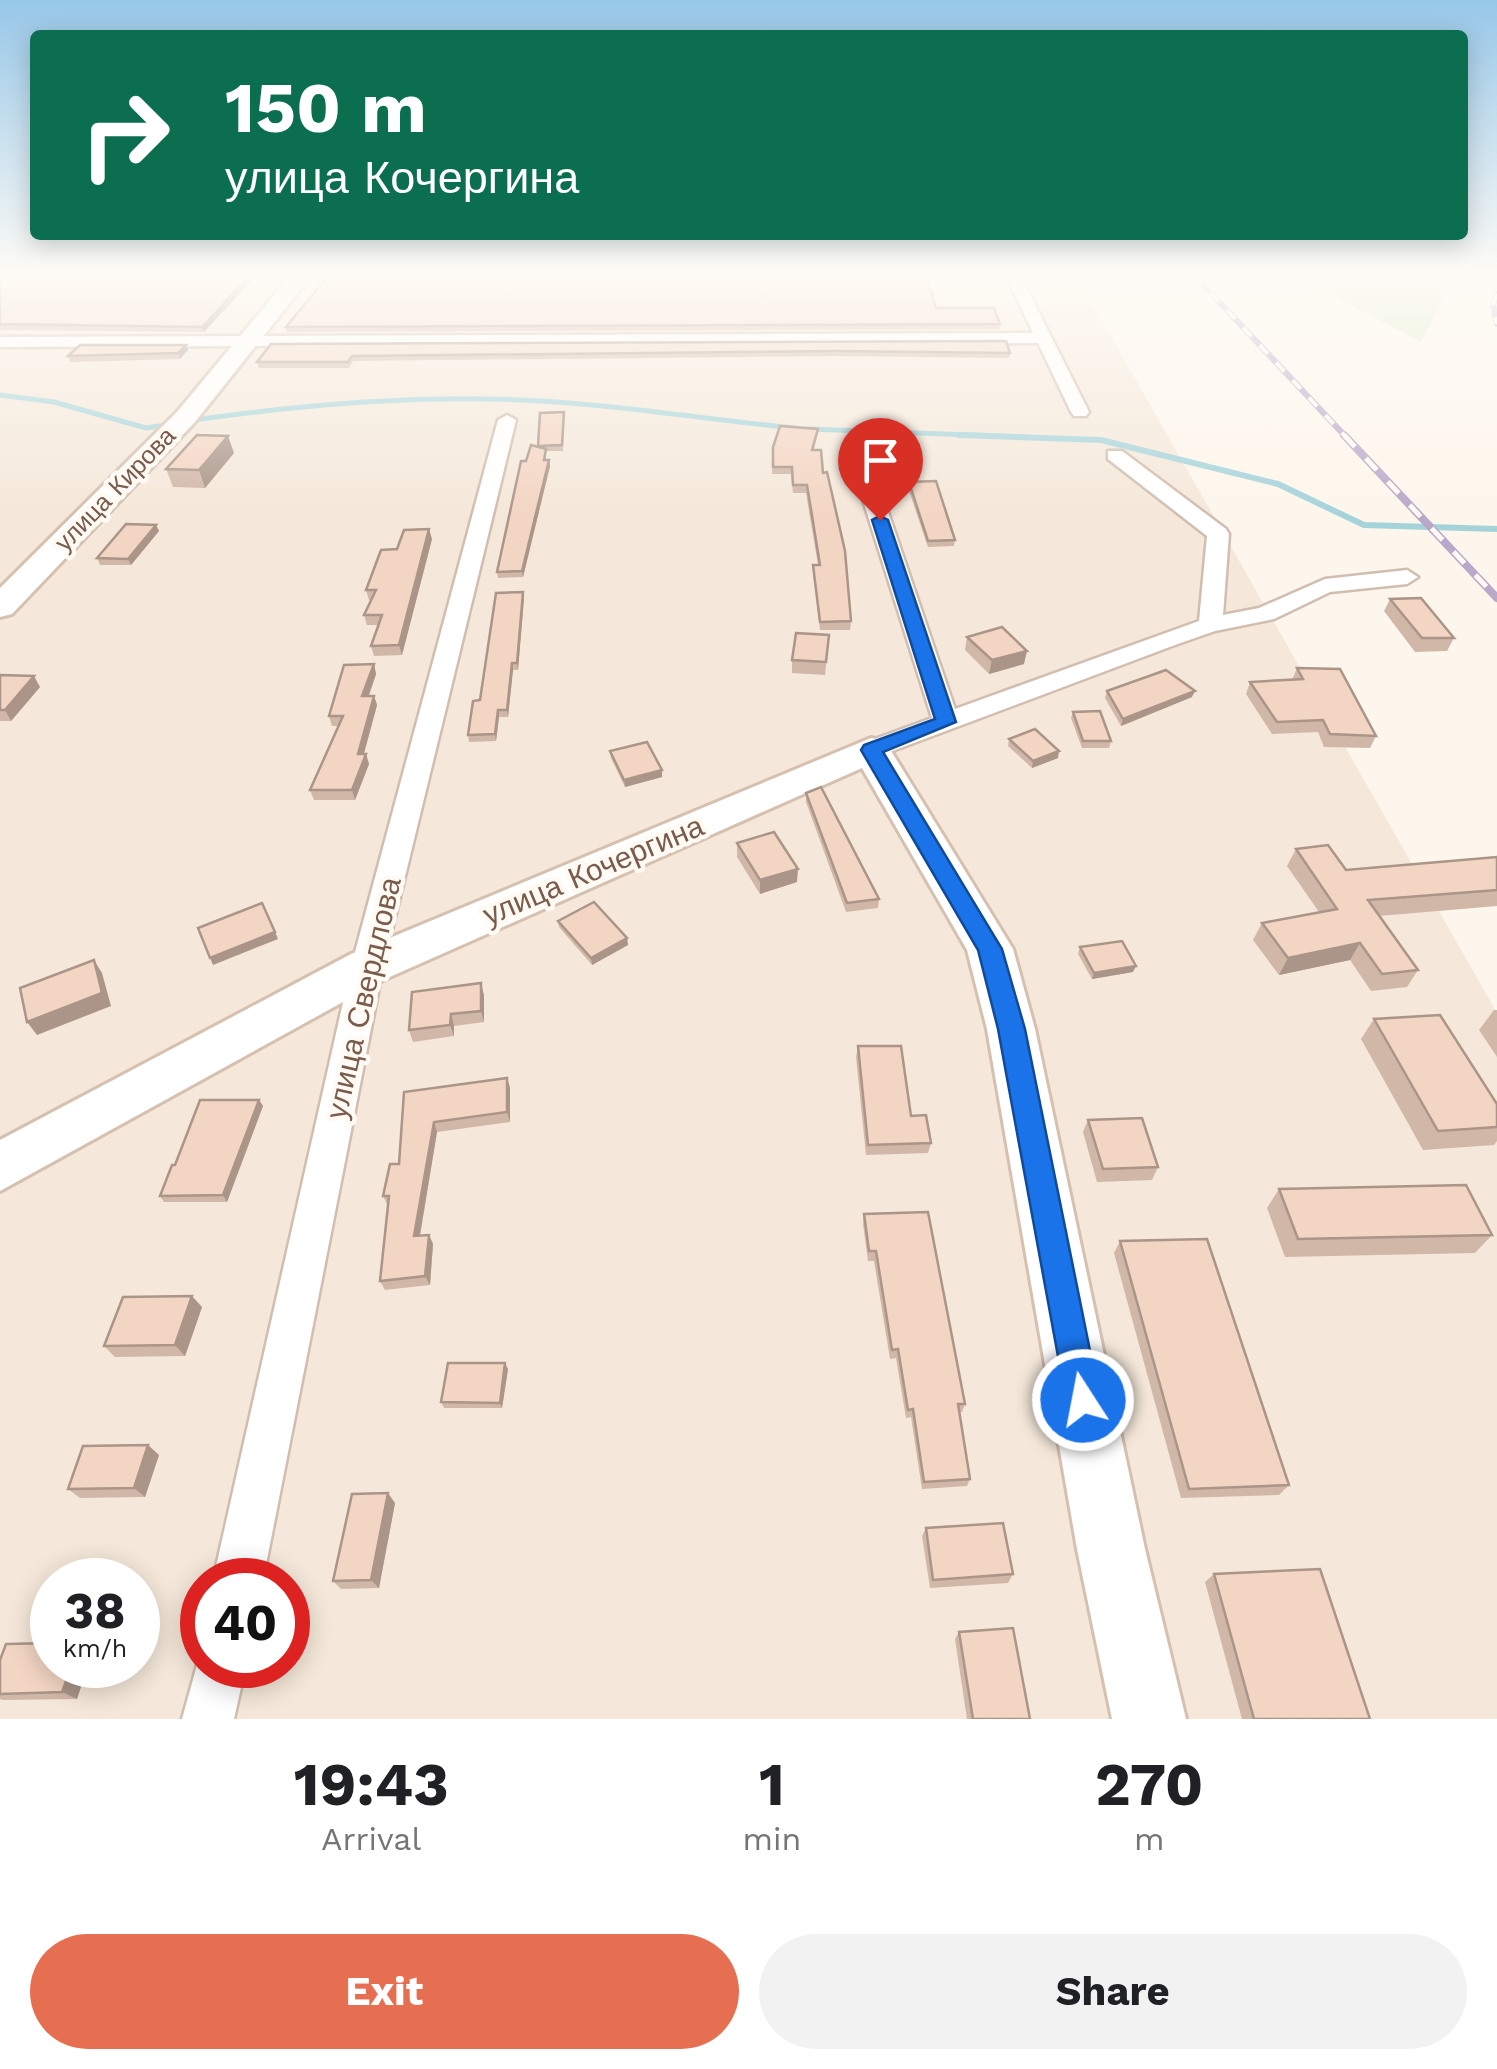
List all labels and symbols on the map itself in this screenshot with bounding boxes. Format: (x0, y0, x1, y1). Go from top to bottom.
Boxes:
pin (838, 418, 923, 521)
street label: улица Кирова (49, 421, 181, 557)
street label: улица Кочергина (477, 808, 709, 932)
street label: улица Свердлова (318, 873, 408, 1122)
position arrow (1031, 1348, 1135, 1452)
speed limit sign: 40 (180, 1558, 310, 1688)

